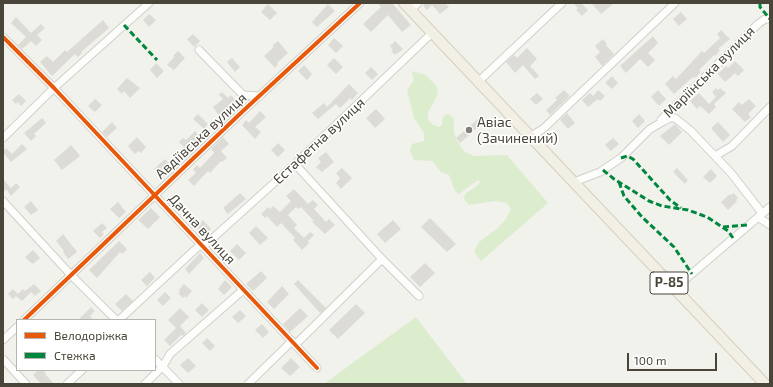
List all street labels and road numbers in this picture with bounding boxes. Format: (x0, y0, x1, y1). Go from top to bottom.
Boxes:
street label: Маріїнська вулиця (660, 23, 758, 121)
street label: Авдіївська вулиця (152, 89, 250, 183)
street label: Естафетна вулиця (270, 94, 368, 188)
street label: Дачна вулиця (165, 190, 239, 268)
road number: Р-85 (650, 272, 688, 294)

